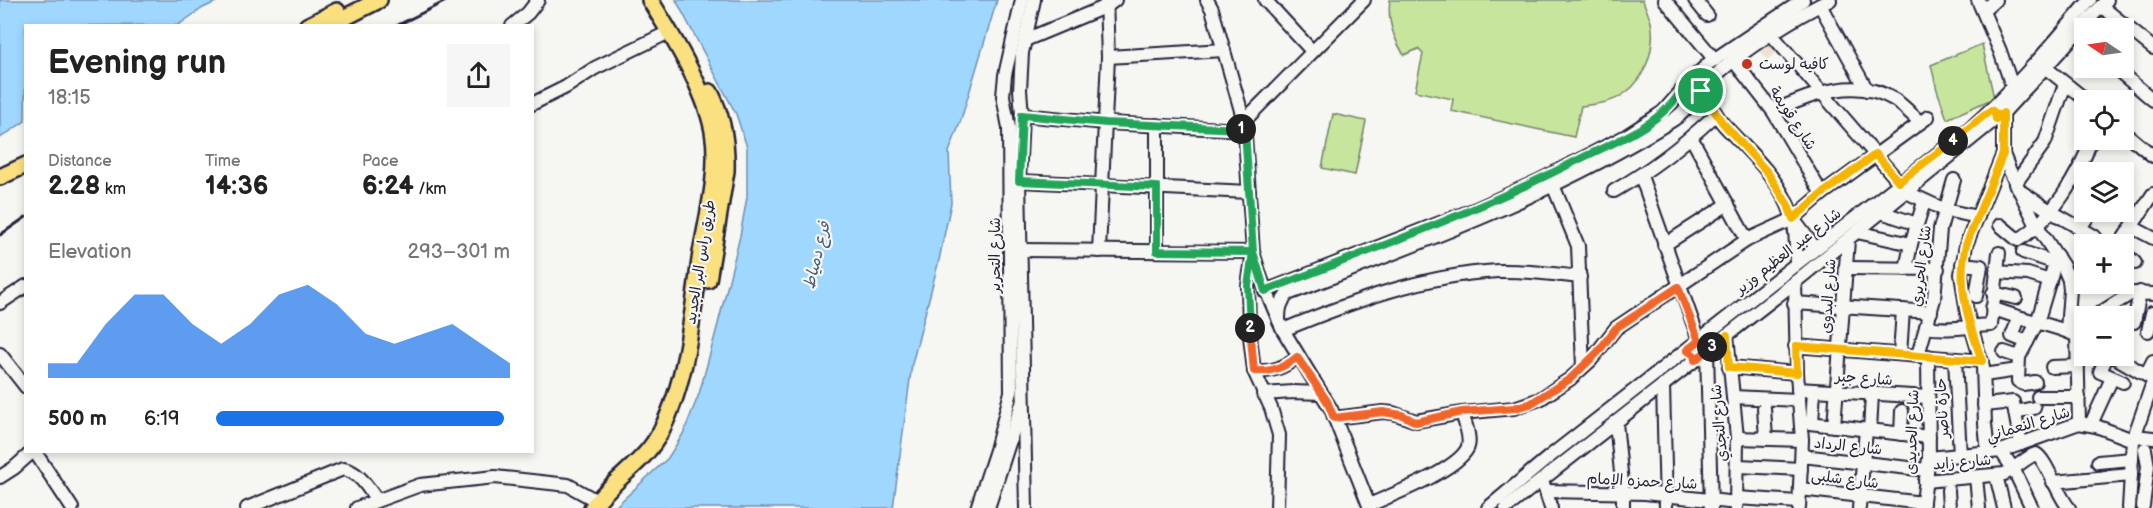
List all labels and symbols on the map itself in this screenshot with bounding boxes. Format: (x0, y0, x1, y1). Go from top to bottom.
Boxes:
north arrow (2074, 18, 2134, 78)
place label: كافيه لوست (1759, 55, 1829, 74)
marker: كافيه لوست (1740, 57, 1754, 71)
pin (1675, 65, 1726, 116)
street label: شارع قويمة (1765, 83, 1820, 154)
pin: 1 (1226, 114, 1256, 144)
pin: 4 (1938, 126, 1968, 156)
street label: طريق راس البر الجديد (681, 198, 720, 326)
street label: شارع عبد العظيم وزير (1730, 204, 1846, 301)
street label: شارع التحرير (986, 217, 1005, 295)
water label: فرع دمياط (800, 219, 836, 291)
street label: شارع الحريري (1907, 224, 1937, 308)
street label: شارع البدوى (1816, 258, 1841, 334)
pin: 2 (1235, 313, 1265, 343)
pin: 3 (1697, 332, 1727, 362)
street label: شارع جبر (1833, 367, 1893, 390)
street label: حارة ناصر (1931, 378, 1954, 440)
street label: شارع النجدي (1707, 383, 1733, 463)
street label: شارع الحديدى (1902, 389, 1923, 475)
street label: شارع النعماني (1984, 403, 2073, 449)
street label: شارع الرداد (1813, 433, 1883, 460)
street label: شارع زايد (1932, 450, 1992, 475)
street label: شارع شلبى (1810, 466, 1880, 493)
street label: شارع حمزه الإمام (1586, 469, 1698, 495)

